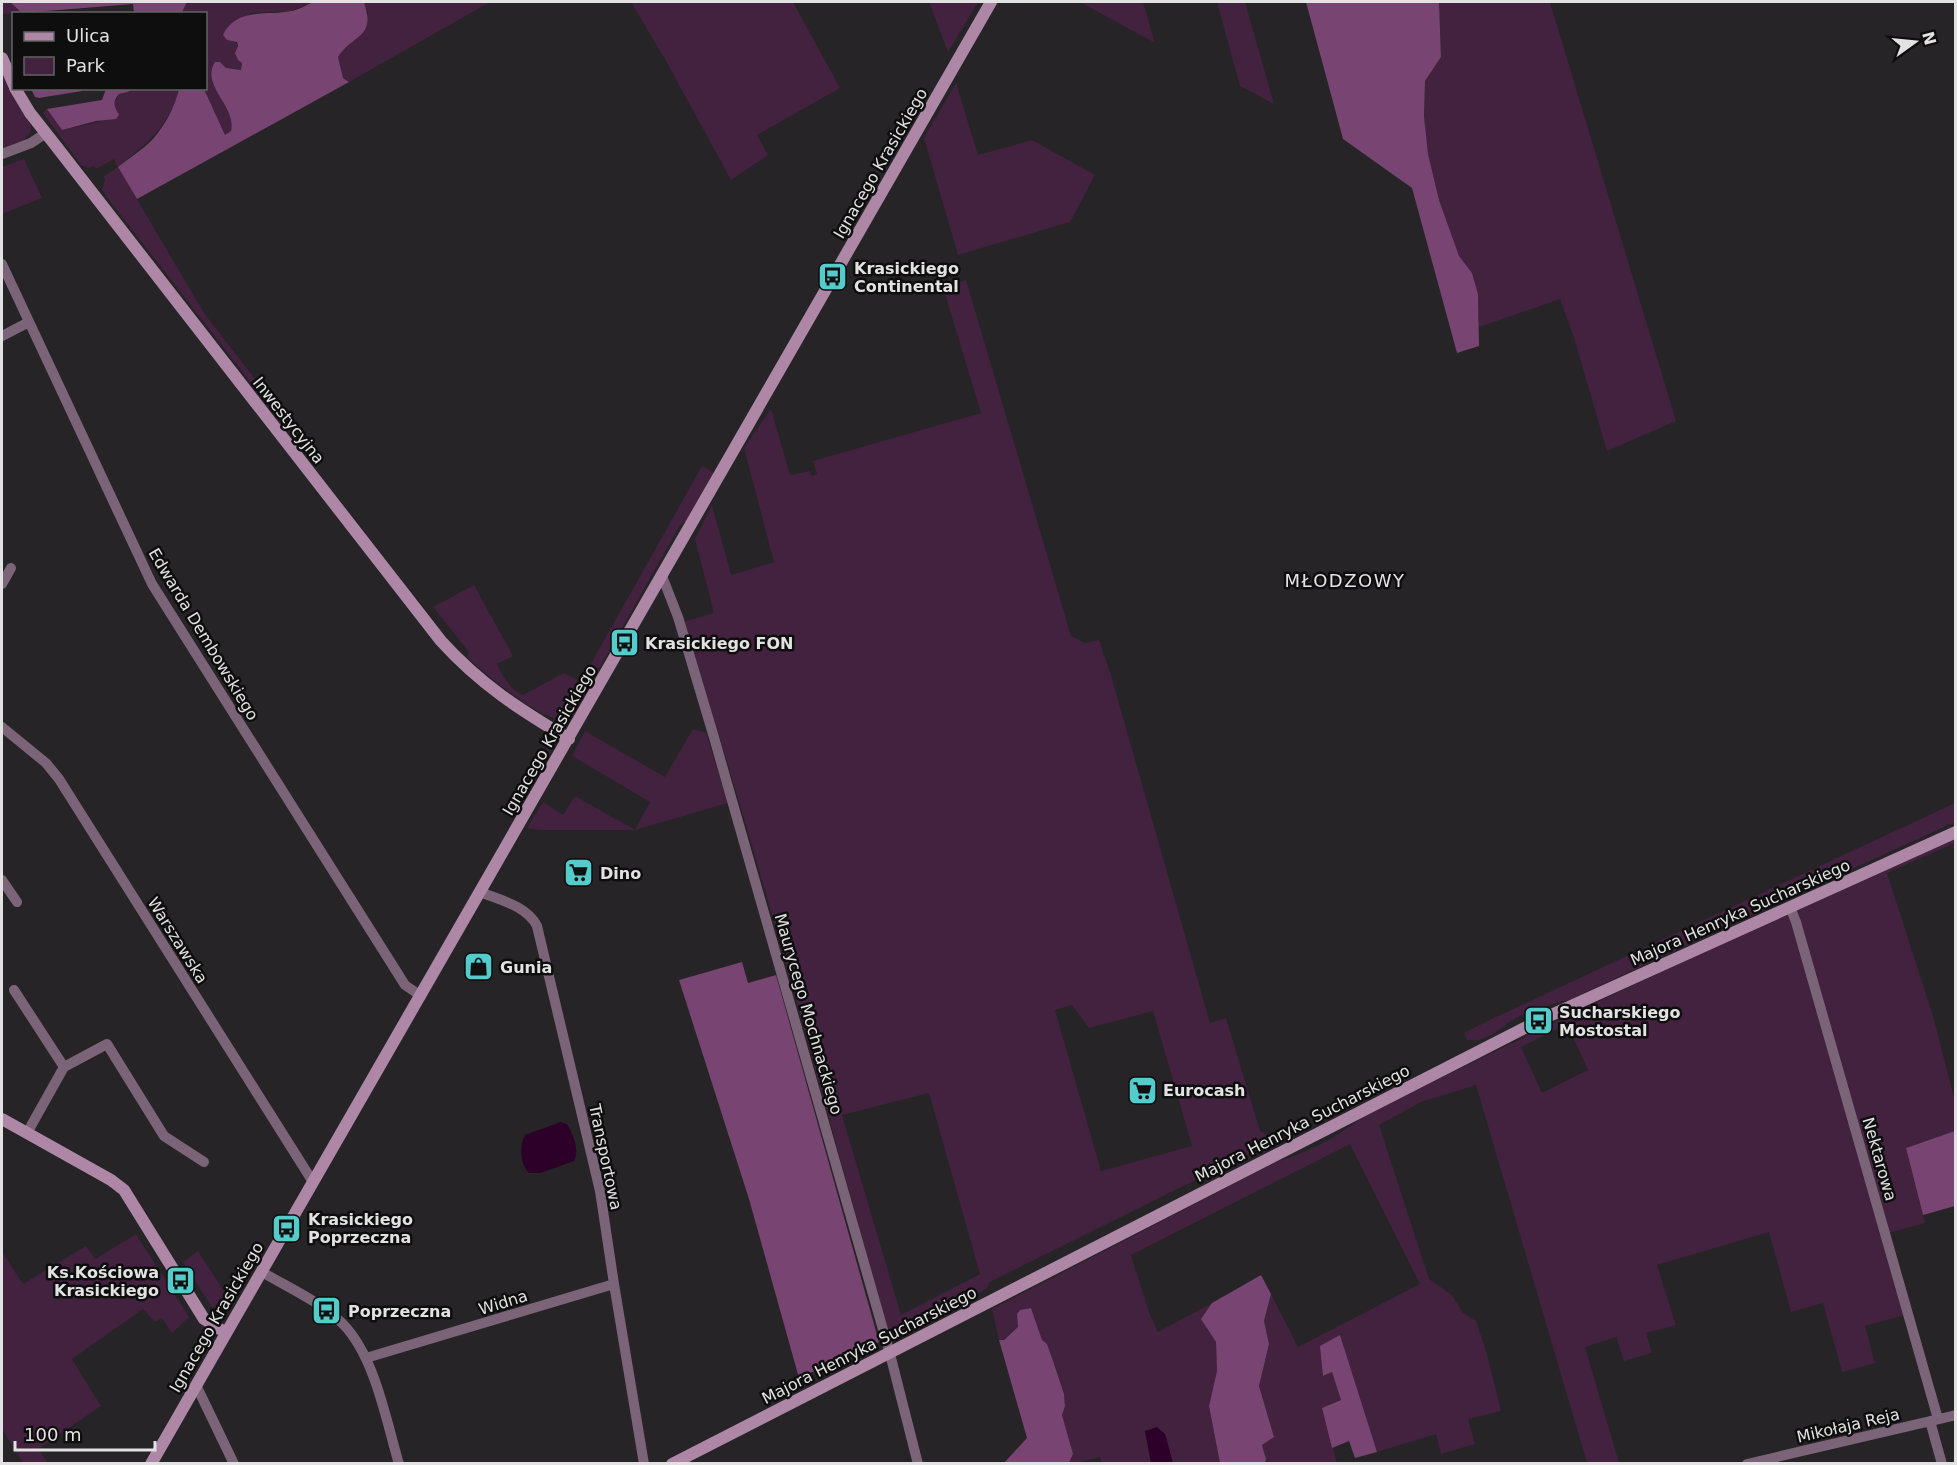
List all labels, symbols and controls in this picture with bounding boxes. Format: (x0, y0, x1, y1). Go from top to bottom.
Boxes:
legend (12, 12, 207, 90)
north arrow (1885, 12, 1945, 72)
text: Ulica (66, 25, 110, 46)
text: N (1918, 29, 1940, 47)
text: Park (66, 55, 105, 76)
street label: Ignacego Krasickiego (830, 85, 931, 242)
place label: Krasickiego Continental (854, 259, 959, 296)
bus stop icon: Krasickiego Continental (817, 261, 849, 293)
street label: Inwestycyjna (249, 373, 328, 467)
street label: Edwarda Dembowskiego (145, 545, 262, 724)
district label: MŁODZOWY (1285, 570, 1405, 591)
bus stop icon: Krasickiego FON (608, 627, 640, 659)
place label: Krasickiego FON (645, 634, 794, 653)
street label: Ignacego Krasickiego (499, 662, 600, 819)
street label: Majora Henryka Sucharskiego (1627, 855, 1853, 970)
supermarket icon: Dino (563, 857, 595, 889)
place label: Dino (600, 864, 641, 883)
street label: Warszawska (144, 894, 212, 987)
street label: Maurycego Mochnackiego (771, 911, 846, 1117)
shop icon: Gunia (463, 951, 495, 983)
place label: Gunia (500, 958, 552, 977)
place label: Sucharskiego Mostostal (1559, 1003, 1680, 1040)
bus stop icon: Sucharskiego Mostostal (1522, 1005, 1554, 1037)
street label: Majora Henryka Sucharskiego (1192, 1061, 1413, 1186)
supermarket icon: Eurocash (1126, 1074, 1158, 1106)
place label: Eurocash (1163, 1081, 1245, 1100)
street label: Transportowa (585, 1101, 626, 1212)
street label: Nektarowa (1859, 1115, 1901, 1203)
place label: Krasickiego Poprzeczna (308, 1210, 413, 1247)
bus stop icon: Krasickiego Poprzeczna (271, 1212, 303, 1244)
street label: Ignacego Krasickiego (166, 1239, 267, 1396)
place label: Ks.Kościowa Krasickiego (47, 1263, 159, 1300)
bus stop icon: Ks.Kościowa Krasickiego (164, 1265, 196, 1297)
street label: Majora Henryka Sucharskiego (759, 1283, 980, 1408)
street label: Widna (476, 1286, 530, 1319)
bus stop icon: Poprzeczna (311, 1295, 343, 1327)
place label: Poprzeczna (348, 1302, 451, 1321)
street label: Mikołaja Reja (1795, 1404, 1901, 1447)
scale bar (15, 1414, 154, 1452)
text: 100 m (24, 1424, 82, 1445)

